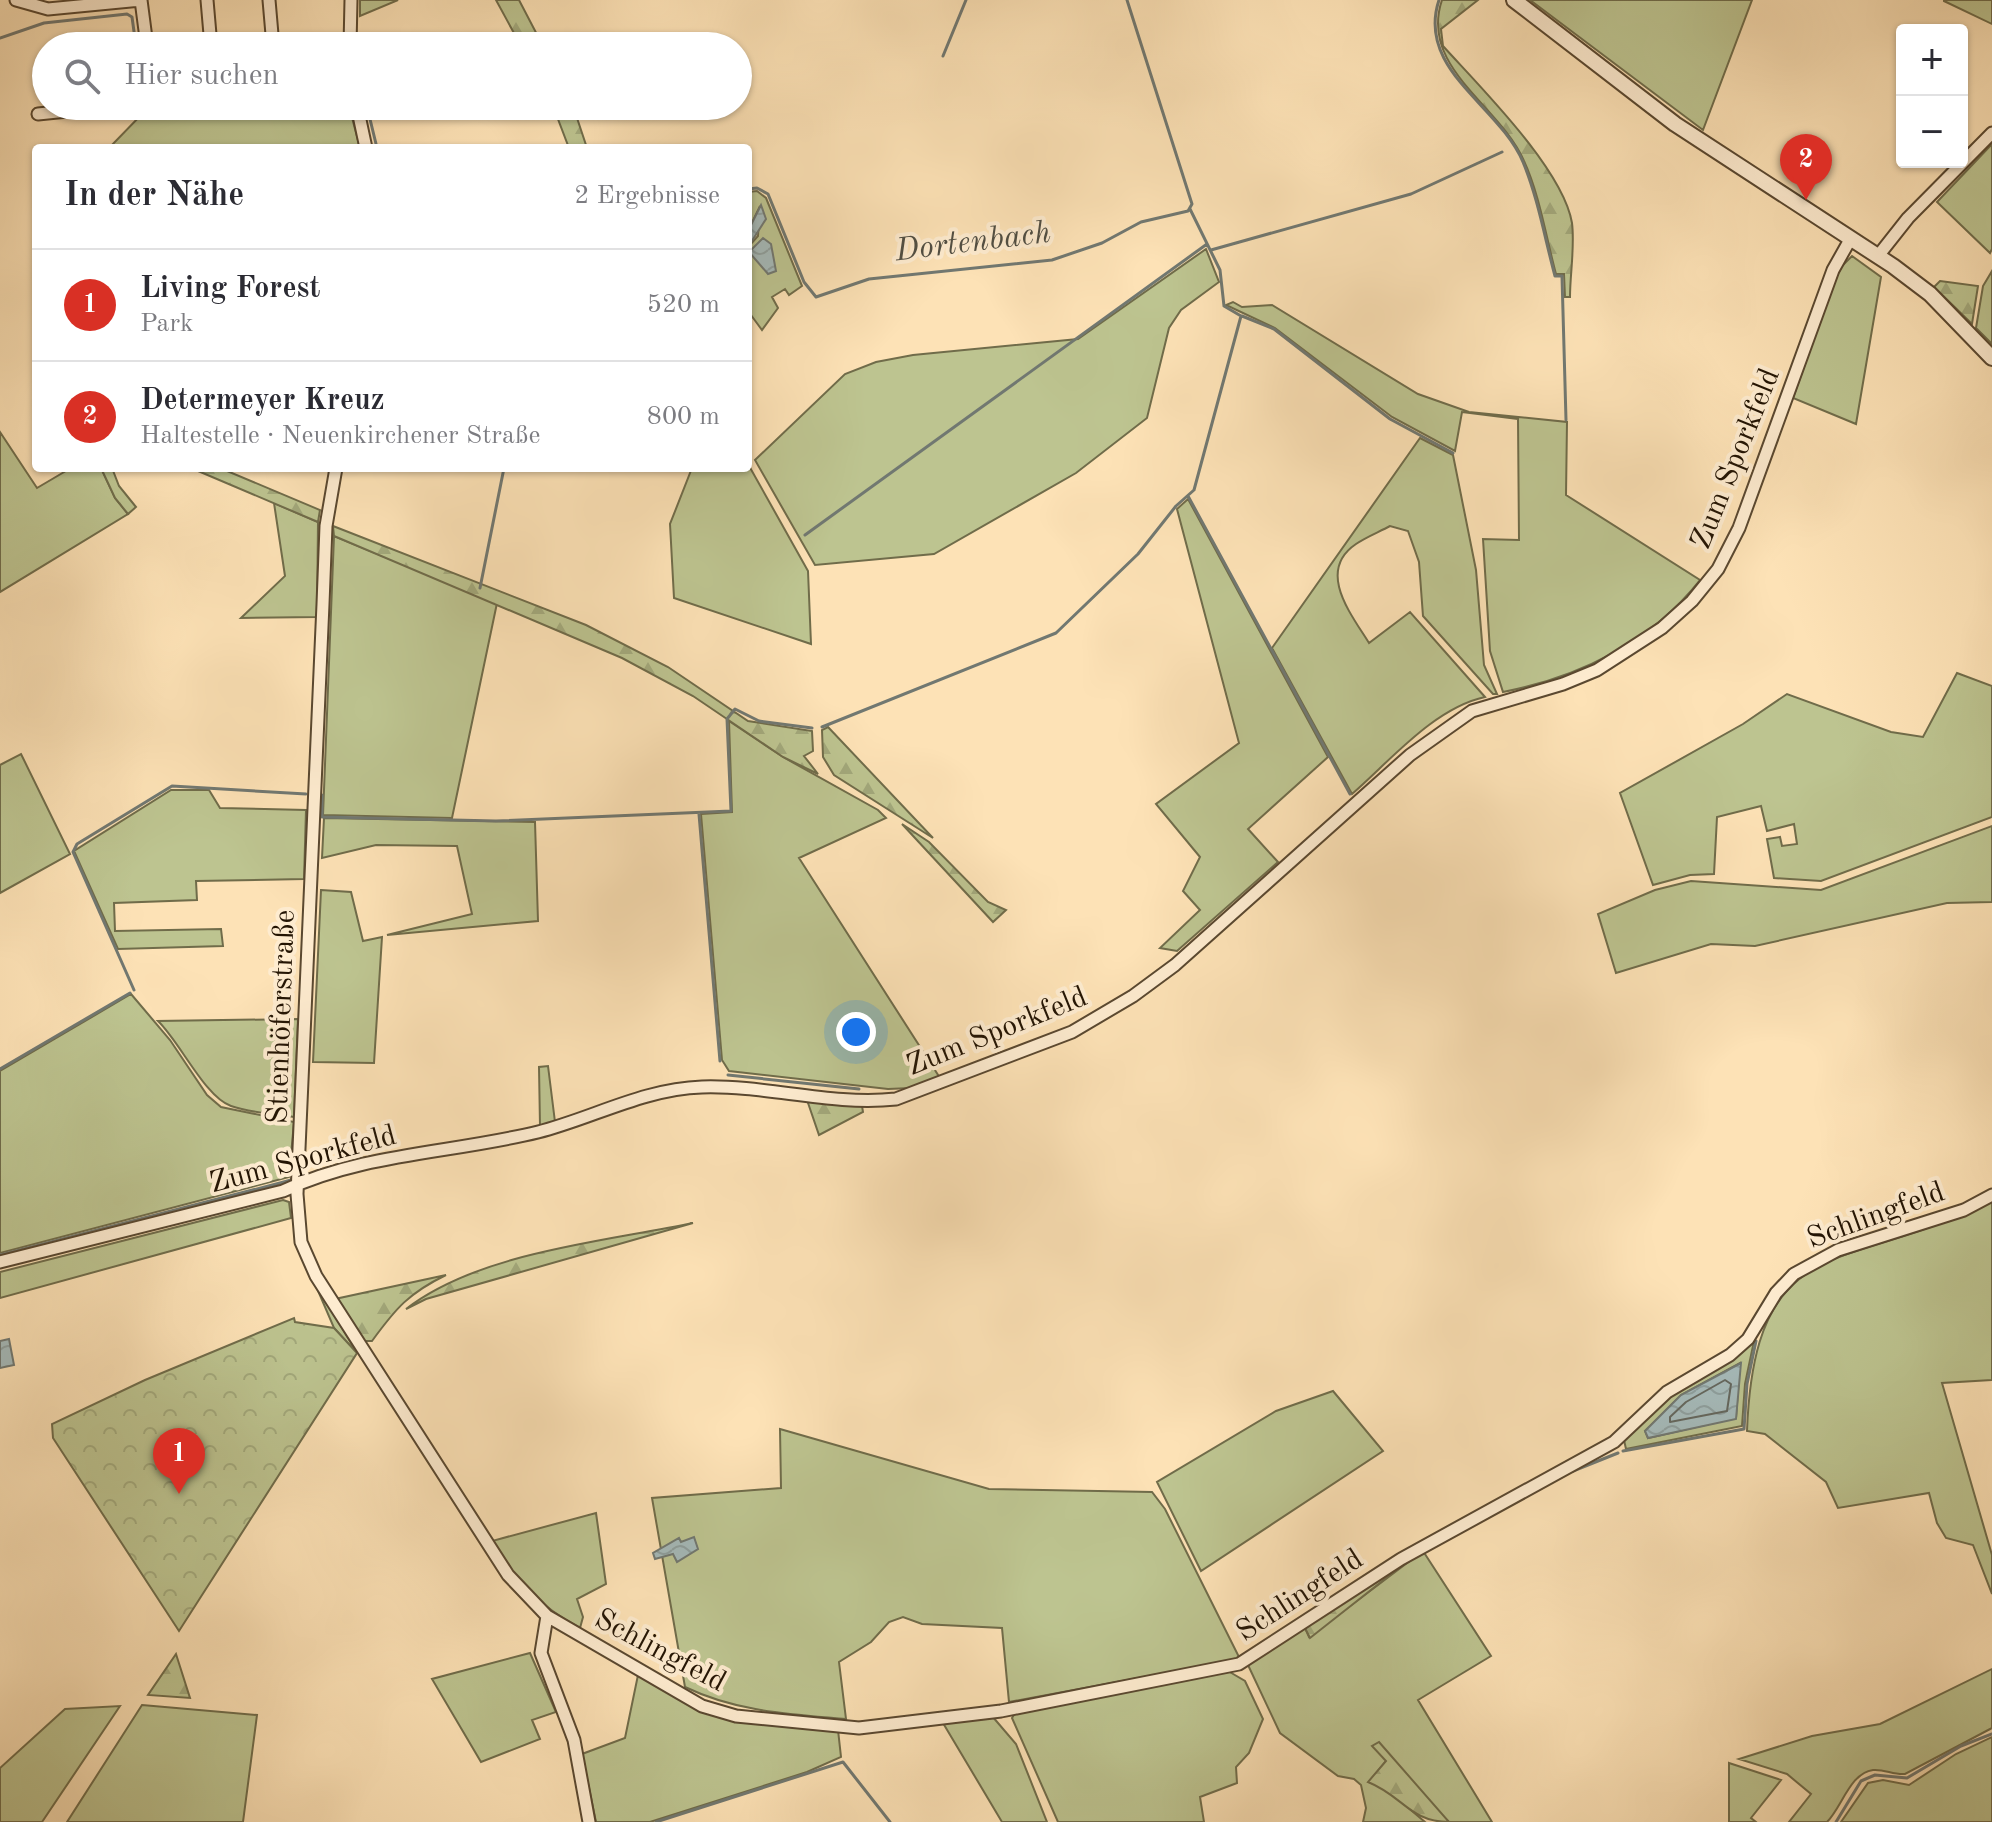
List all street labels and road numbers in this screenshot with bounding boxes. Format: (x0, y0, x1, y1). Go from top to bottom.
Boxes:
street label: Zum Sporkfeld (1686, 364, 1786, 554)
street label: Stienhöferstraße (263, 909, 301, 1125)
street label: Zum Sporkfeld (902, 982, 1092, 1082)
street label: Zum Sporkfeld (206, 1121, 400, 1199)
street label: Schlingfeld (1803, 1177, 1949, 1255)
street label: Schlingfeld (1231, 1544, 1369, 1648)
street label: Schlingfeld (589, 1604, 731, 1698)

